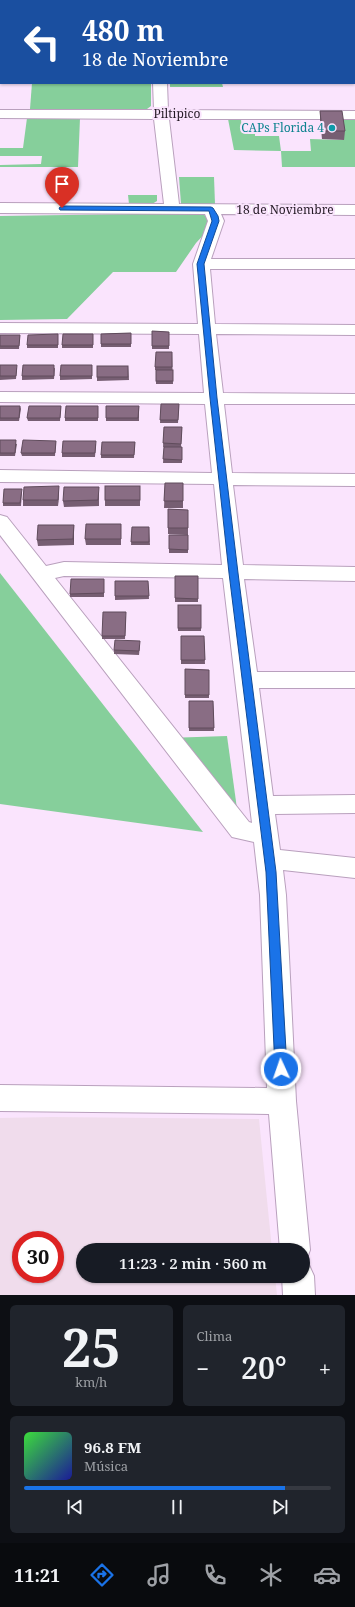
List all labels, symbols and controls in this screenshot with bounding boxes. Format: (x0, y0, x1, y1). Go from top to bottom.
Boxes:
text: 480 m (82, 11, 164, 49)
icon: left (16, 16, 68, 68)
text: 18 de Noviembre (82, 47, 228, 71)
street label: Piltipico (154, 105, 201, 122)
place label: CAPs Florida 4 (241, 119, 324, 136)
marker: CAPs Florida 4 (327, 123, 337, 133)
pin (45, 167, 79, 208)
icon: arrive (51, 173, 73, 195)
street label: 18 de Noviembre (236, 201, 334, 218)
position arrow (260, 1048, 302, 1090)
speed limit sign: 30 (12, 1231, 64, 1283)
text: 11:23 · 2 min · 560 m (119, 1253, 267, 1273)
text: 25 (62, 1311, 121, 1382)
text: Clima (197, 1327, 232, 1345)
text: 20° (241, 1347, 287, 1388)
text: − (197, 1353, 209, 1383)
text: + (319, 1353, 331, 1383)
text: km/h (75, 1373, 107, 1391)
text: 96.8 FM (84, 1437, 141, 1457)
text: Música (84, 1457, 128, 1475)
icon: previous (64, 1496, 86, 1518)
icon: pause (166, 1496, 188, 1518)
icon: next (269, 1496, 291, 1518)
icon: directions (88, 1561, 116, 1589)
icon: music (145, 1561, 173, 1589)
icon: phone (201, 1561, 229, 1589)
icon: climate (257, 1561, 285, 1589)
icon: car (313, 1561, 341, 1589)
text: 11:21 (14, 1563, 60, 1587)

